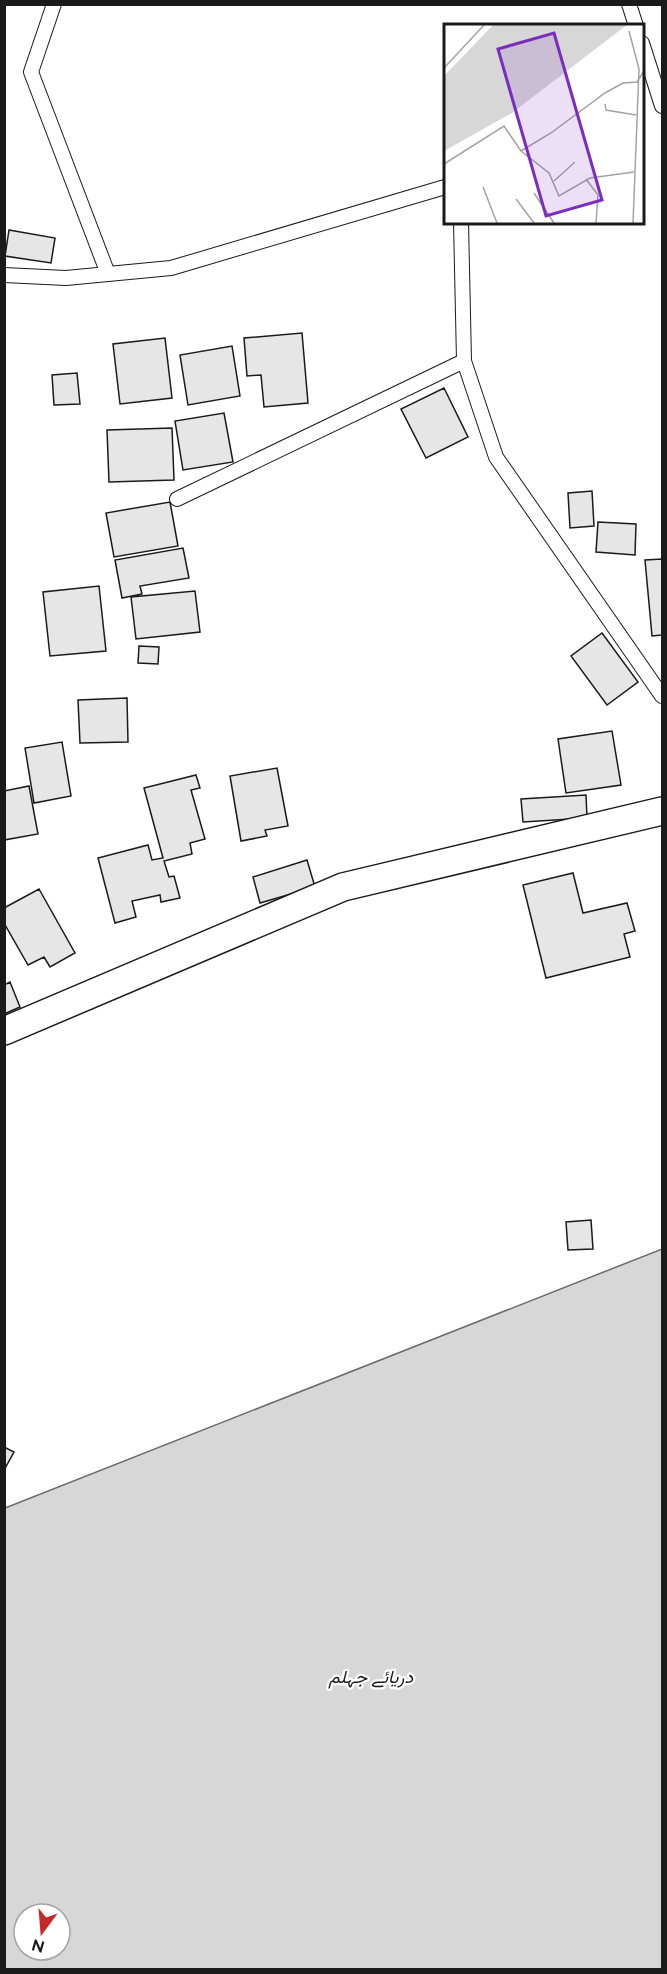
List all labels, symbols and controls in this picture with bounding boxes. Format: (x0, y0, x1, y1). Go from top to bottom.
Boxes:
inset map (444, 24, 643, 224)
water label: دریائے جہلم (328, 1666, 414, 1689)
north arrow (12, 1902, 72, 1962)
text: N (30, 1935, 46, 1957)

